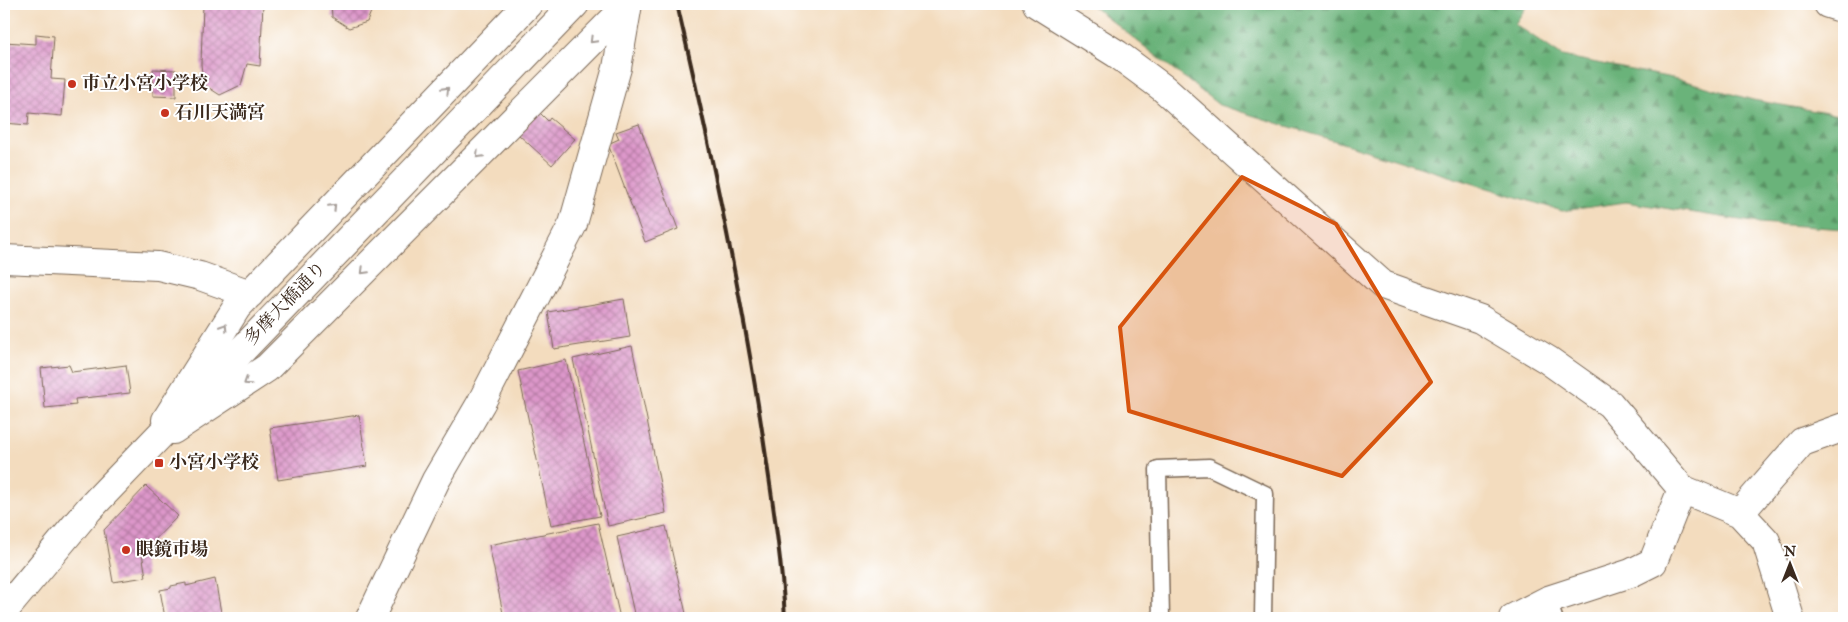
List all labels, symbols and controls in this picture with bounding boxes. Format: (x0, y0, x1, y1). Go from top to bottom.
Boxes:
one-way arrow (590, 34, 599, 43)
place label: 市立小宮小学校 (82, 73, 208, 96)
marker: 市立小宮小学校 (66, 78, 78, 90)
one-way arrow (440, 86, 449, 95)
place label: 石川天満宮 (175, 102, 265, 125)
marker: 石川天満宮 (159, 107, 171, 119)
one-way arrow (476, 149, 485, 158)
one-way arrow (327, 204, 336, 213)
street label: 多摩大橋通り (240, 257, 332, 351)
one-way arrow (361, 265, 370, 274)
one-way arrow (218, 323, 228, 332)
one-way arrow (243, 376, 252, 385)
place label: 小宮小学校 (169, 452, 259, 475)
marker: 小宮小学校 (153, 457, 165, 469)
place label: 眼鏡市場 (136, 539, 208, 562)
north arrow (1766, 540, 1816, 590)
text: N (1783, 543, 1796, 561)
marker: 眼鏡市場 (120, 544, 132, 556)

